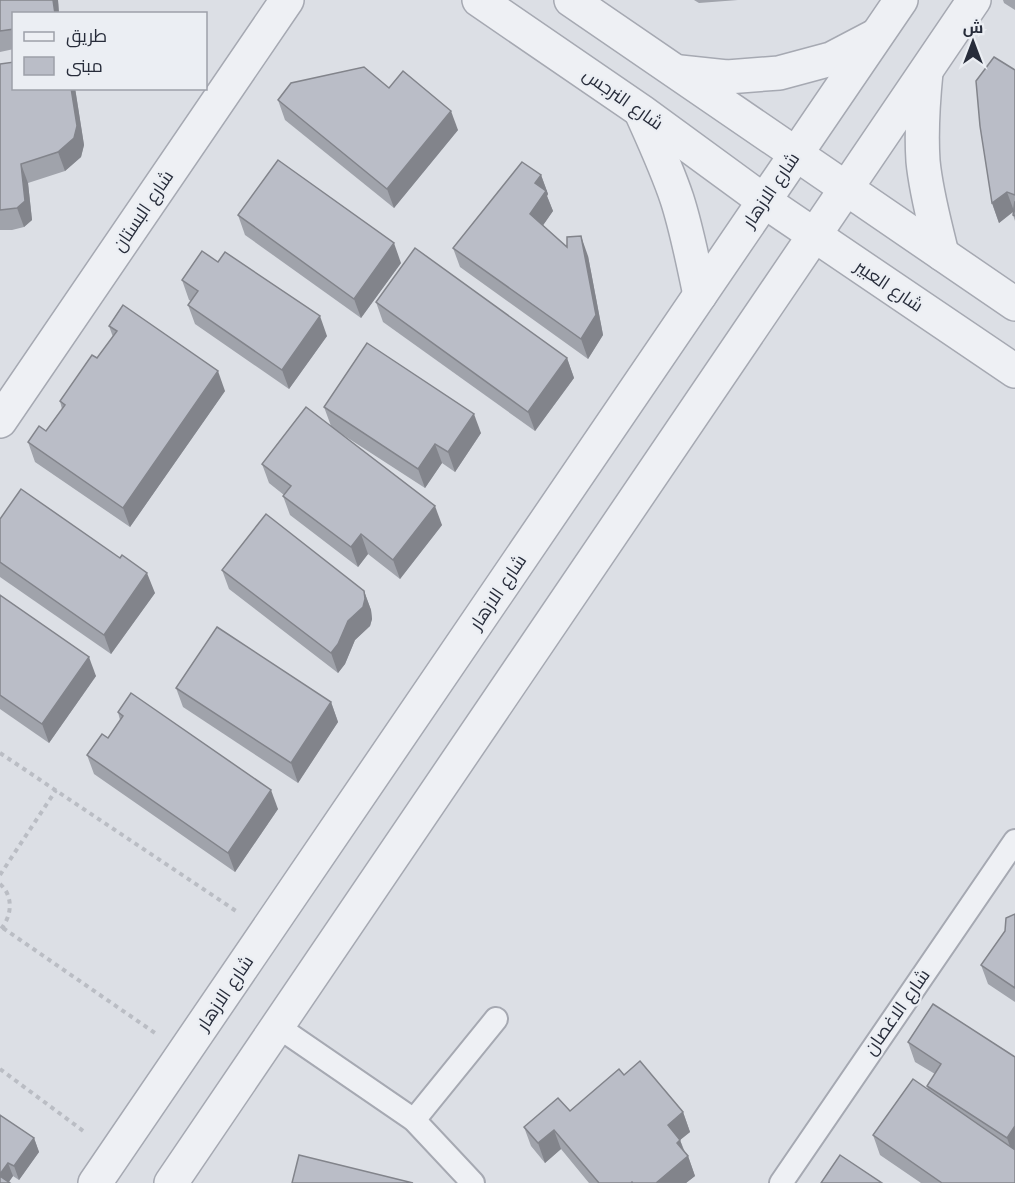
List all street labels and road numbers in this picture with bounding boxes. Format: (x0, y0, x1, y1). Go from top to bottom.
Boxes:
street label: شارع النرجس (577, 62, 669, 136)
street label: شارع الازهار (736, 147, 806, 234)
street label: شارع البستان (106, 165, 180, 257)
street label: شارع العبير (849, 253, 928, 318)
street label: شارع الازهار (463, 549, 533, 636)
street label: شارع الازهار (190, 950, 260, 1037)
street label: شارع الاغصان (858, 964, 936, 1060)

